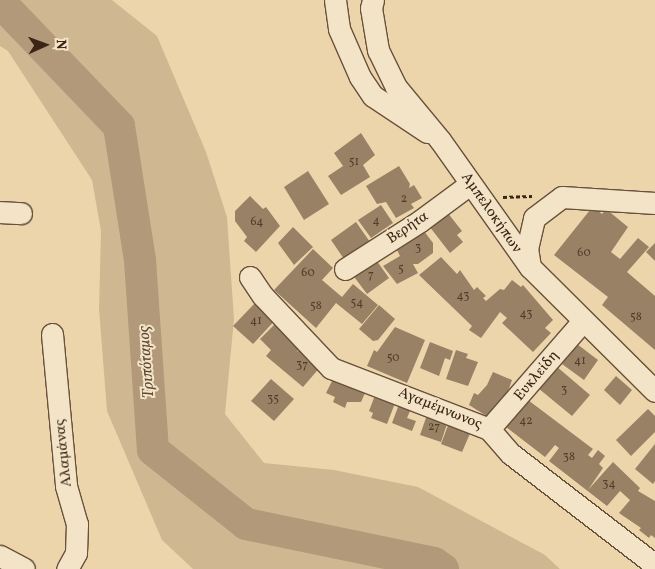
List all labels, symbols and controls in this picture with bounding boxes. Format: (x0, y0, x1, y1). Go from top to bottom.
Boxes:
north arrow (20, 20, 70, 70)
text: N (51, 39, 70, 50)
house number: 51 (349, 156, 359, 170)
street label: Αμπελοκήπων (457, 169, 525, 257)
house number: 2 (401, 193, 407, 207)
street label: Βερήτα (384, 208, 432, 248)
house number: 4 (372, 215, 380, 229)
house number: 64 (251, 216, 263, 230)
house number: 3 (415, 242, 421, 256)
house number: 60 (577, 247, 591, 261)
house number: 5 (398, 263, 404, 277)
house number: 60 (301, 267, 315, 281)
house number: 7 (368, 269, 374, 283)
house number: 43 (457, 290, 469, 304)
house number: 54 (351, 297, 363, 311)
house number: 58 (310, 300, 322, 314)
house number: 43 (520, 308, 532, 322)
house number: 58 (630, 311, 642, 325)
house number: 41 (250, 315, 262, 329)
water label: Τριπόταμος (135, 325, 159, 399)
street label: Ευκλείδη (511, 347, 563, 405)
house number: 50 (387, 352, 399, 366)
house number: 41 (574, 355, 586, 369)
house number: 37 (296, 359, 308, 373)
street label: Αγαμέμνωνος (395, 384, 485, 434)
house number: 3 (561, 384, 567, 398)
house number: 35 (267, 393, 279, 407)
house number: 42 (519, 415, 533, 429)
street label: Αλαμάνας (51, 418, 77, 488)
house number: 27 (428, 421, 440, 435)
house number: 38 (563, 451, 575, 465)
house number: 34 (602, 478, 616, 492)

